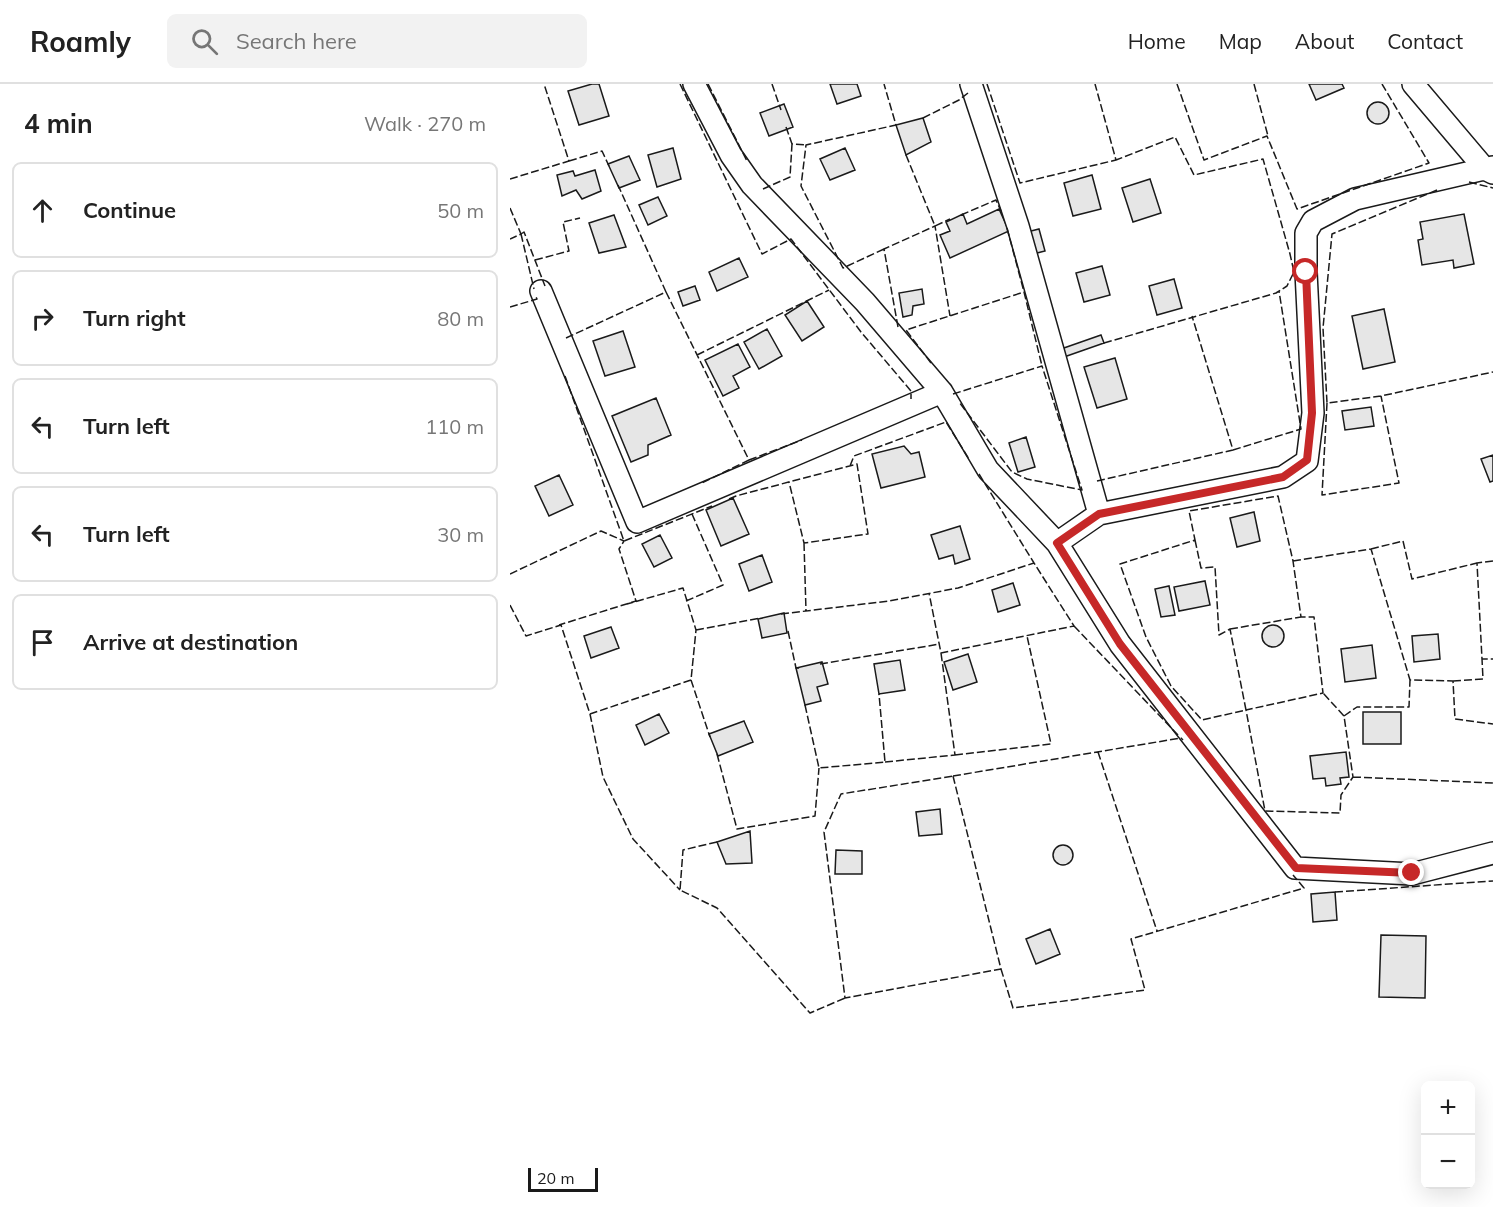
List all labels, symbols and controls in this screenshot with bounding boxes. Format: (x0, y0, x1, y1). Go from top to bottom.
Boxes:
search box (167, 14, 587, 68)
text: Roamly (30, 24, 131, 59)
icon: search (188, 25, 221, 58)
text: Search here (236, 27, 357, 55)
text: Home (1128, 28, 1186, 54)
text: Map (1219, 28, 1262, 54)
text: About (1295, 28, 1354, 54)
text: Contact (1387, 28, 1463, 54)
text: 4 min (24, 107, 93, 140)
text: Walk · 270 m (364, 111, 486, 136)
icon: ahead (26, 194, 59, 227)
text: Continue (83, 196, 176, 224)
text: 50 m (437, 198, 484, 223)
route start (1292, 258, 1318, 284)
icon: right (26, 302, 59, 335)
text: Turn right (83, 304, 186, 332)
text: 80 m (437, 306, 484, 331)
icon: left (26, 410, 59, 443)
text: Turn left (83, 412, 170, 440)
text: 110 m (425, 414, 484, 439)
icon: left (26, 518, 59, 551)
text: Turn left (83, 520, 170, 548)
text: 30 m (437, 522, 484, 547)
icon: arrive (26, 626, 59, 659)
text: Arrive at destination (83, 628, 298, 656)
route end (1398, 859, 1424, 885)
map controls (1421, 1081, 1475, 1189)
button: + (1421, 1081, 1475, 1135)
button: − (1421, 1135, 1475, 1189)
scale bar (528, 1165, 598, 1192)
text: 20 m (537, 1168, 574, 1188)

